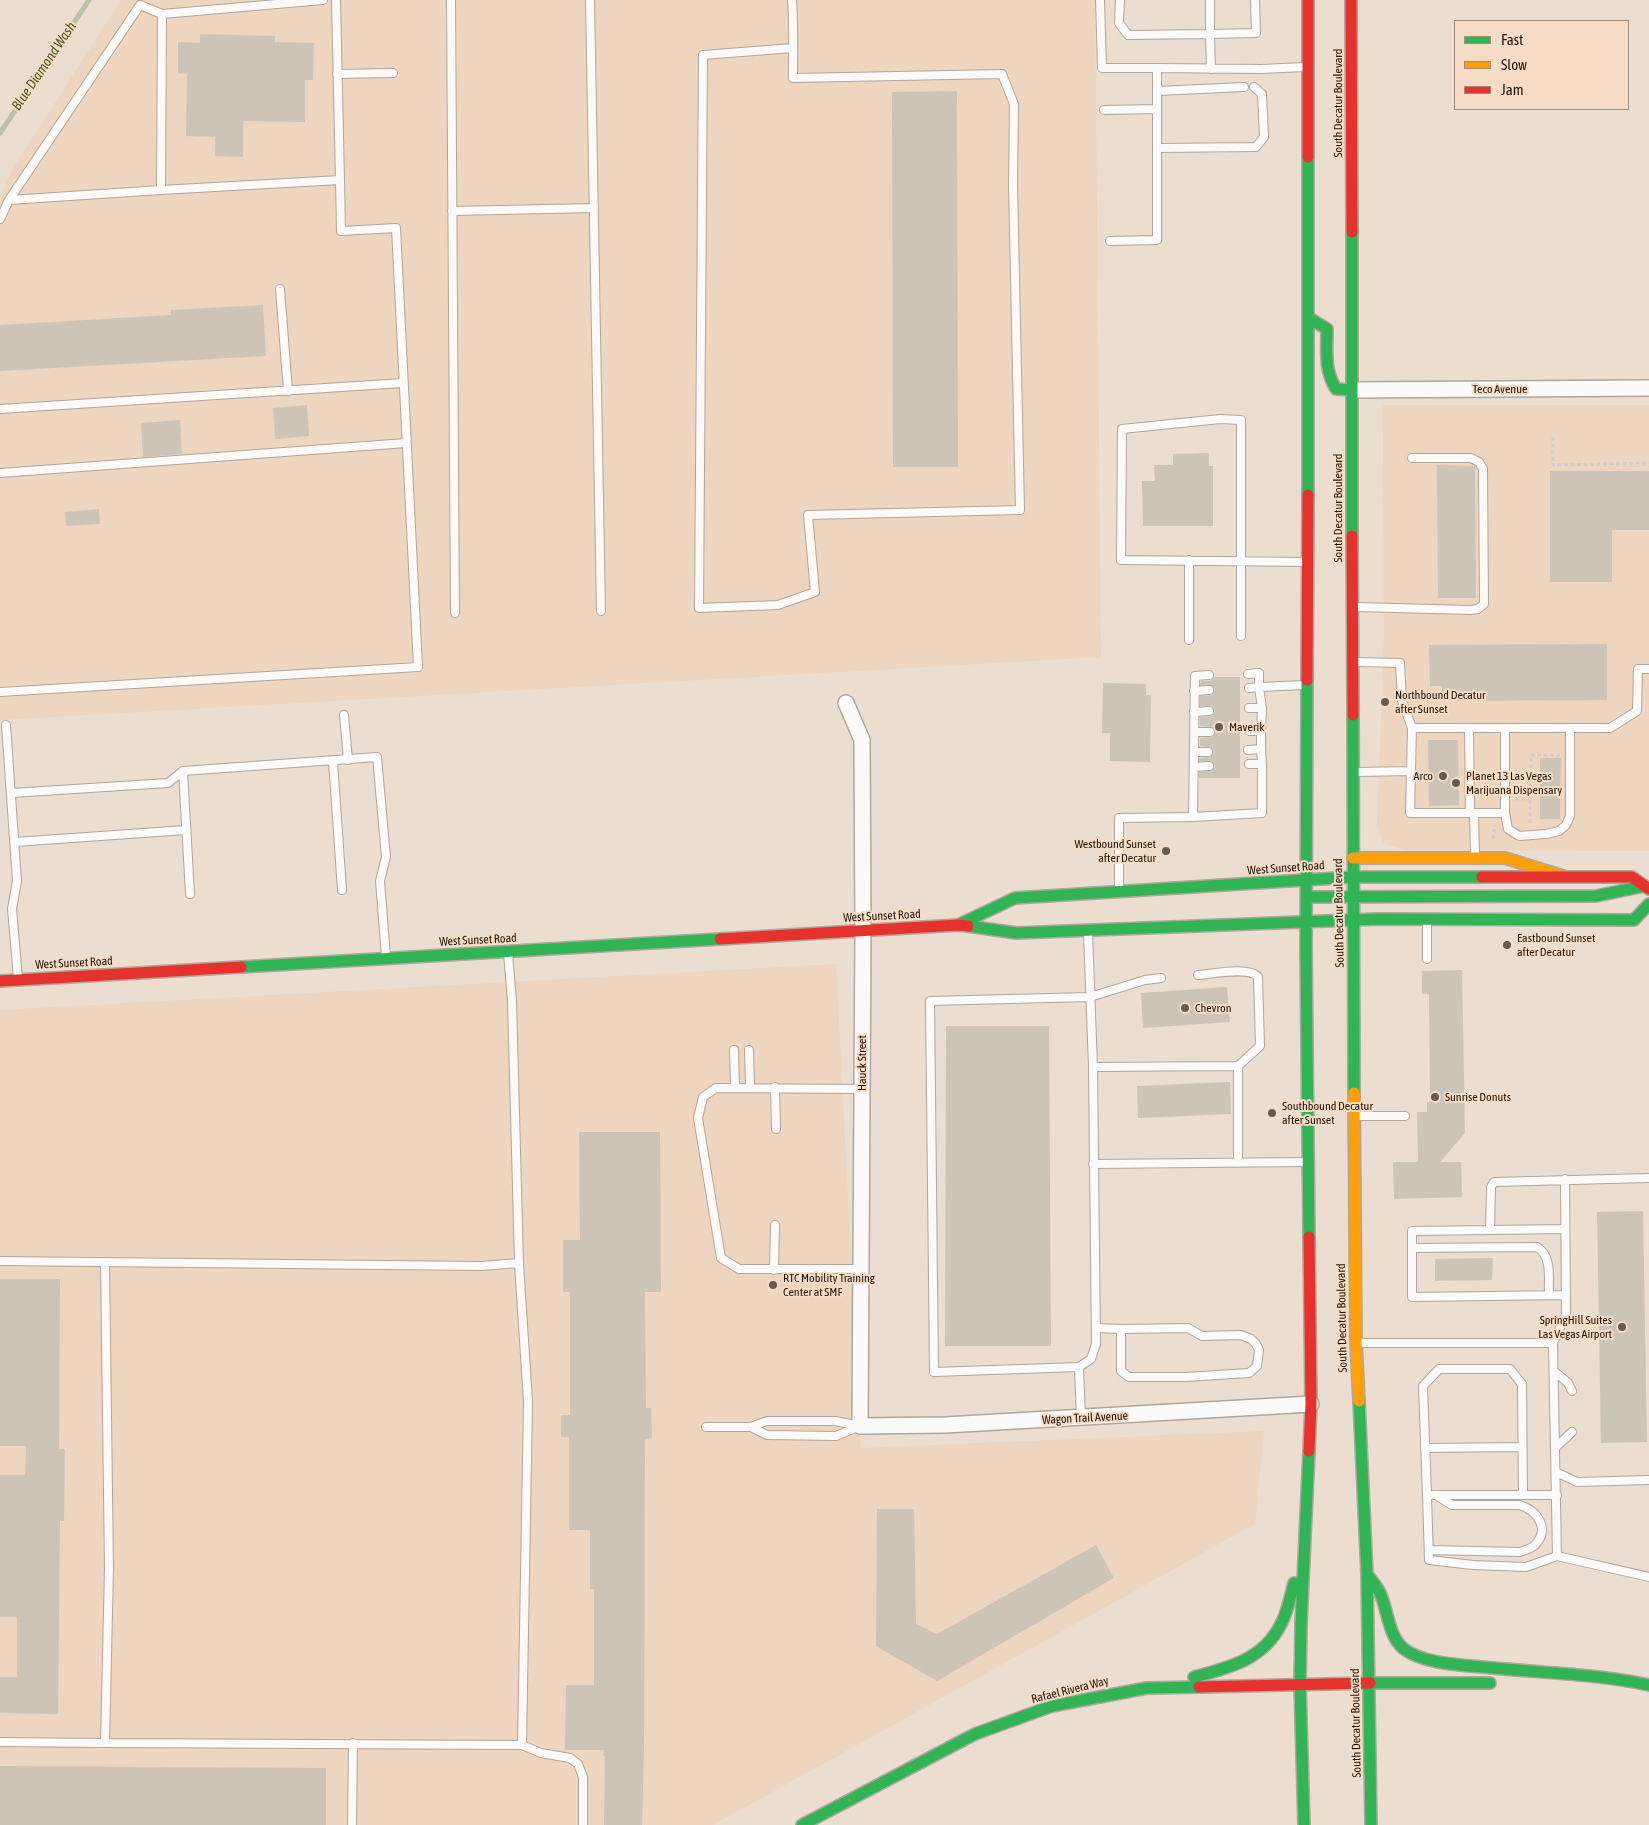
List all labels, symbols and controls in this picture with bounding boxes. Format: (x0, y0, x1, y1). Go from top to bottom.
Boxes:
water label: Blue Diamond Wash (8, 19, 80, 113)
legend (1454, 20, 1629, 110)
text: Fast (1501, 31, 1523, 48)
street label: South Decatur Boulevard (1331, 48, 1345, 158)
text: Slow (1501, 56, 1527, 73)
text: Jam (1501, 81, 1524, 98)
street label: Teco Avenue (1473, 382, 1527, 396)
street label: South Decatur Boulevard (1331, 453, 1345, 563)
place label: Northbound Decatur after Sunset (1395, 688, 1486, 716)
marker: Northbound Decatur after Sunset (1379, 696, 1391, 708)
place label: Maverik (1229, 720, 1264, 734)
marker: Maverik (1213, 721, 1225, 733)
place label: Arco (1414, 769, 1433, 783)
place label: Planet 13 Las Vegas Marijuana Dispensary (1466, 769, 1562, 797)
marker: Arco (1437, 770, 1449, 782)
marker: Planet 13 Las Vegas Marijuana Dispensary (1450, 777, 1462, 789)
place label: Westbound Sunset after Decatur (1074, 837, 1156, 865)
marker: Westbound Sunset after Decatur (1160, 845, 1172, 857)
street label: West Sunset Road (1247, 858, 1325, 878)
street label: South Decatur Boulevard (1331, 858, 1347, 968)
street label: West Sunset Road (843, 907, 921, 925)
street label: West Sunset Road (439, 931, 517, 949)
place label: Eastbound Sunset after Decatur (1517, 931, 1595, 959)
marker: Eastbound Sunset after Decatur (1501, 939, 1513, 951)
street label: West Sunset Road (35, 954, 113, 972)
place label: Chevron (1195, 1001, 1231, 1015)
marker: Chevron (1179, 1002, 1191, 1014)
street label: Hauck Street (855, 1035, 869, 1091)
place label: Sunrise Donuts (1445, 1090, 1511, 1104)
marker: Sunrise Donuts (1429, 1091, 1441, 1103)
place label: Southbound Decatur after Sunset (1282, 1099, 1373, 1127)
marker: Southbound Decatur after Sunset (1266, 1107, 1278, 1119)
street label: South Decatur Boulevard (1334, 1263, 1350, 1373)
place label: RTC Mobility Training Center at SMF (783, 1271, 875, 1299)
marker: RTC Mobility Training Center at SMF (767, 1279, 779, 1291)
place label: SpringHill Suites Las Vegas Airport (1538, 1313, 1612, 1341)
marker: SpringHill Suites Las Vegas Airport (1616, 1321, 1628, 1333)
street label: Wagon Trail Avenue (1042, 1409, 1128, 1427)
street label: South Decatur Boulevard (1348, 1668, 1364, 1778)
street label: Rafael Rivera Way (1030, 1673, 1110, 1707)

